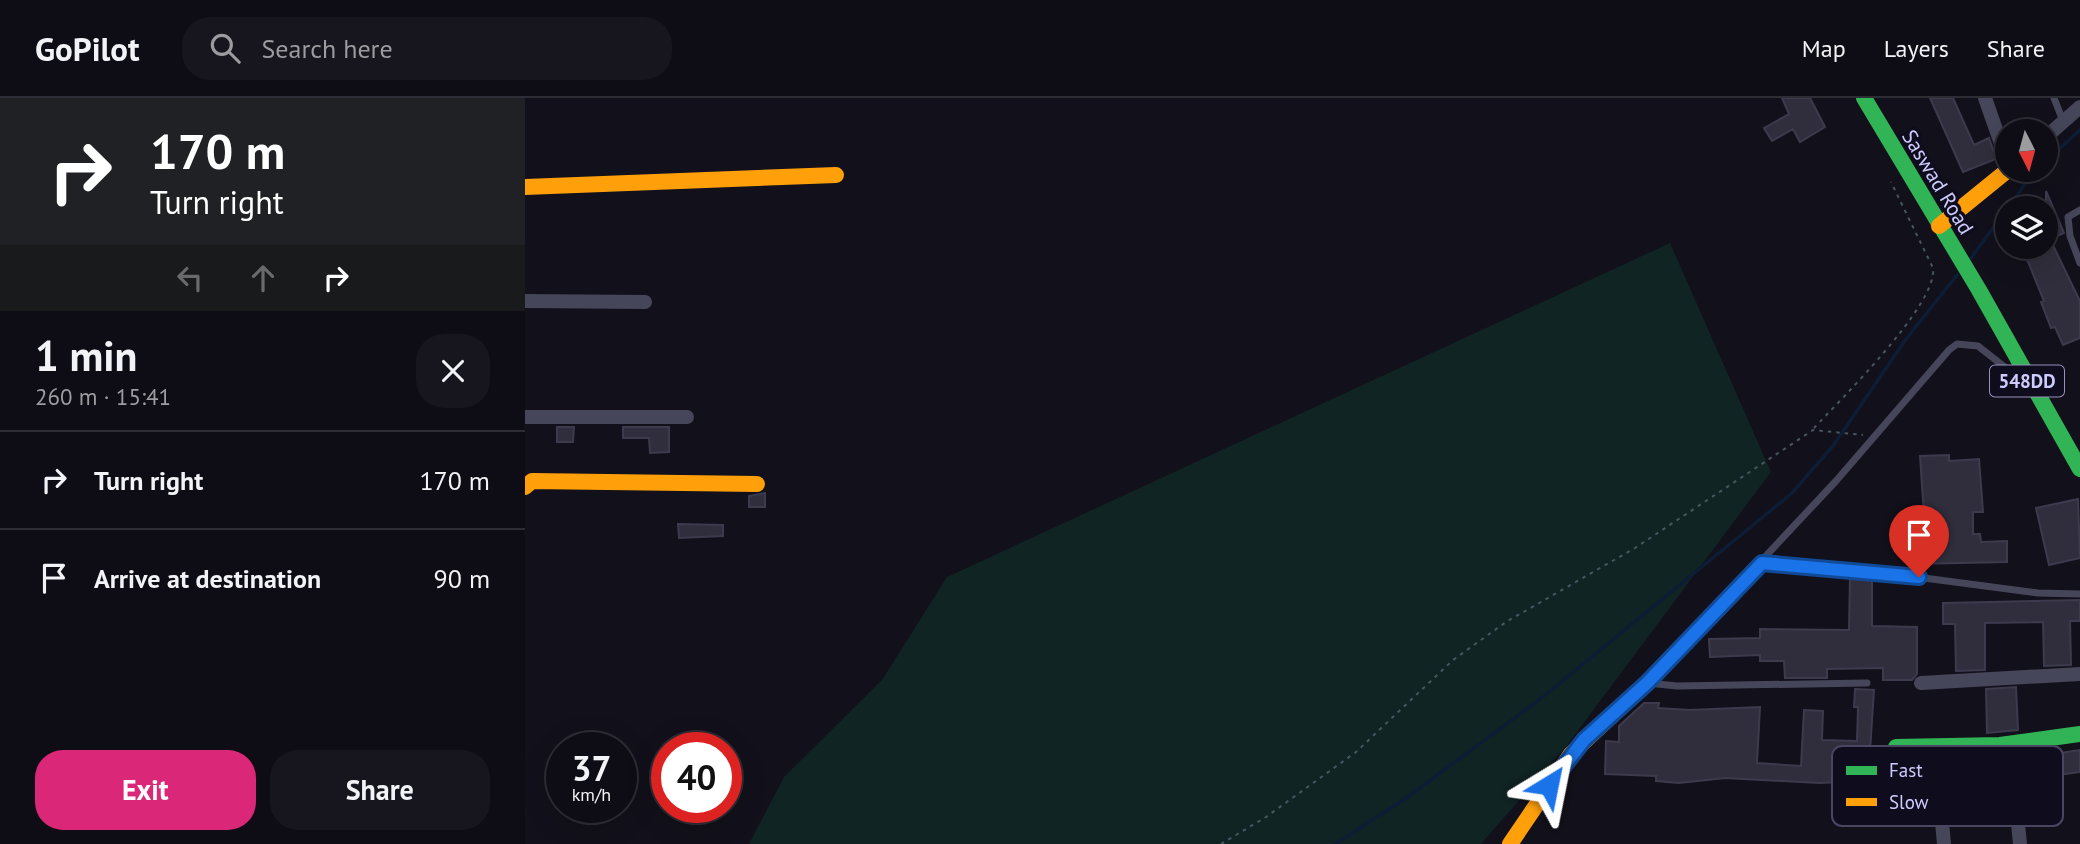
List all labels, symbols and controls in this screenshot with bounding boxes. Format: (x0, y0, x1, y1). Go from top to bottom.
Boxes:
search box (182, 17, 672, 80)
text: GoPilot (35, 27, 140, 70)
icon: search (206, 29, 244, 67)
text: Search here (262, 32, 393, 65)
text: Map (1802, 33, 1846, 64)
text: Layers (1884, 33, 1949, 64)
text: Share (1987, 33, 2045, 64)
text: 170 m (150, 119, 285, 183)
north arrow (1995, 119, 2058, 182)
map controls (1995, 119, 2058, 259)
street label: Saswad Road (1896, 125, 1980, 239)
icon: right (35, 126, 126, 217)
text: Turn right (150, 181, 284, 223)
button: layers (1995, 196, 2058, 259)
icon: left (171, 259, 209, 297)
icon: ahead (244, 259, 282, 297)
icon: right (317, 259, 355, 297)
text: 1 min (35, 328, 137, 383)
button: close (416, 334, 490, 408)
road number: 548DD (1990, 366, 2064, 396)
text: 260 m · 15:41 (35, 382, 171, 411)
icon: right (35, 461, 73, 499)
text: Turn right (94, 464, 203, 497)
text: 170 m (419, 464, 490, 497)
pin (1889, 505, 1949, 577)
icon: arrive (1900, 516, 1938, 554)
icon: arrive (35, 559, 73, 597)
text: Arrive at destination (94, 562, 321, 595)
text: 90 m (434, 562, 490, 595)
speed limit sign: 40 (651, 732, 742, 823)
text: 37 (572, 745, 611, 791)
legend (1832, 746, 2063, 826)
position arrow (1512, 748, 1586, 822)
button: Exit (35, 750, 256, 830)
button: Share (270, 750, 490, 830)
text: Fast (1889, 758, 1923, 782)
text: km/h (572, 783, 611, 806)
text: Slow (1889, 790, 1929, 814)

